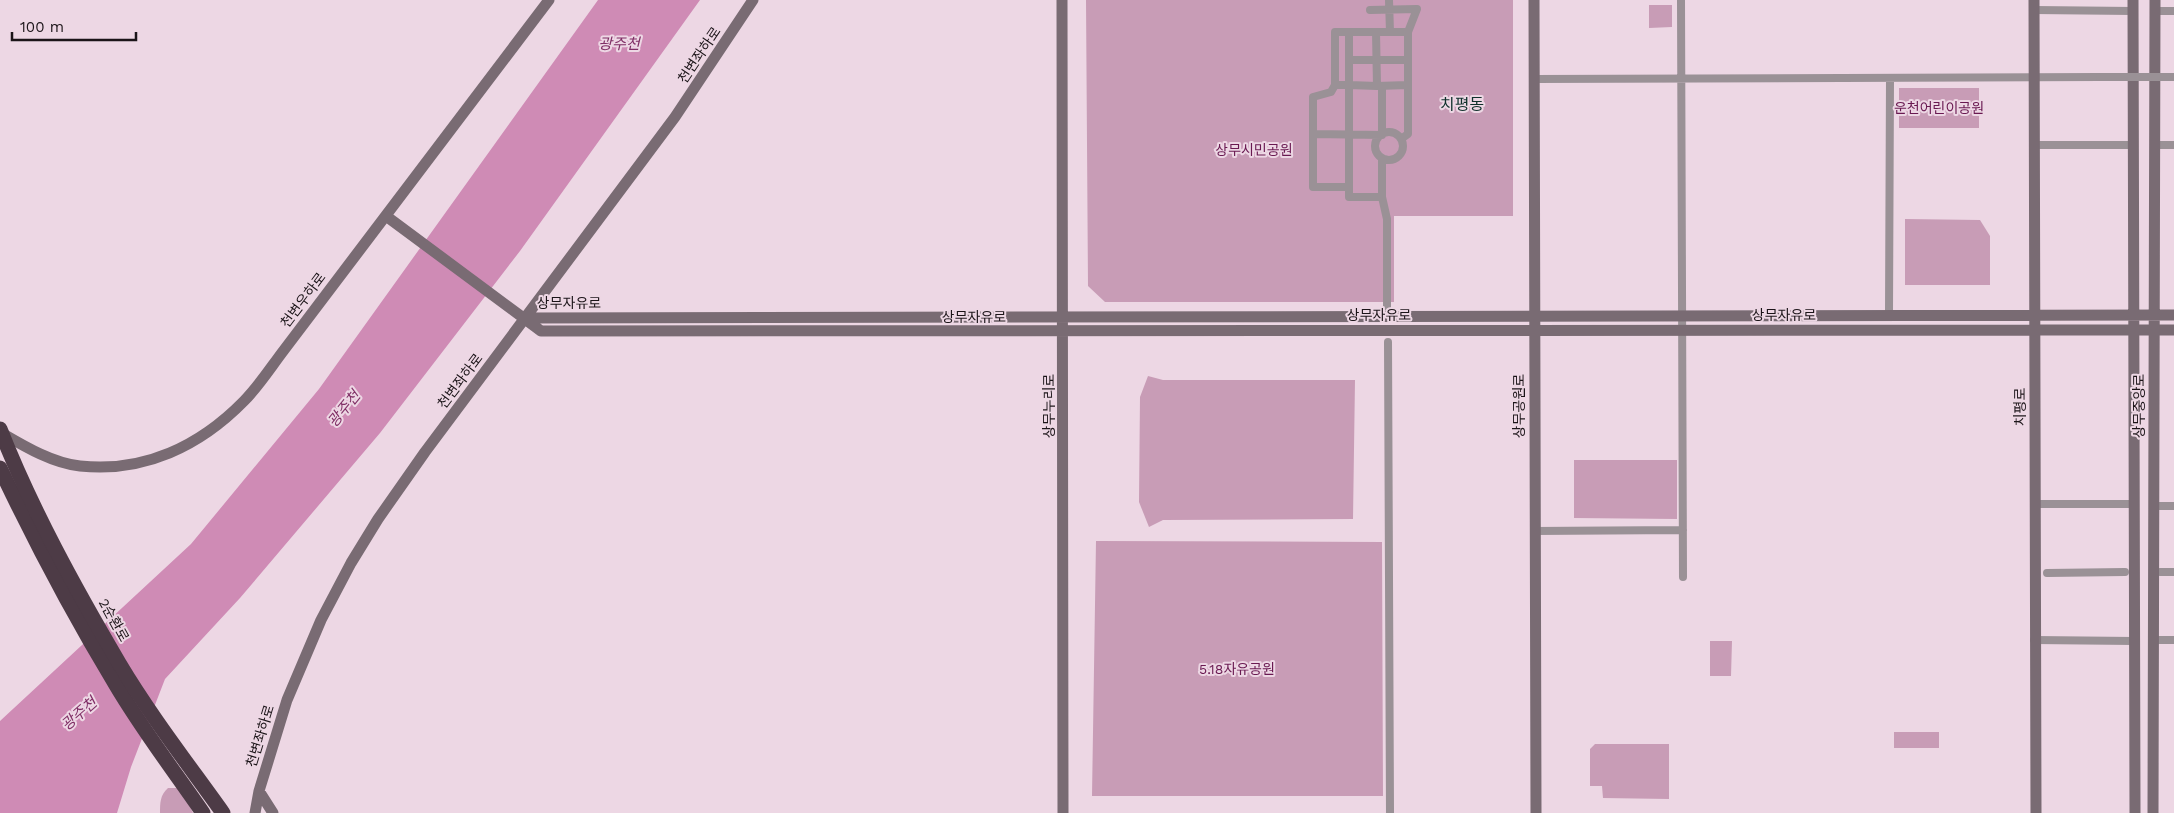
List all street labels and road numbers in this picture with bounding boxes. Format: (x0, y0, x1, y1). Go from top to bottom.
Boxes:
street label: 천변좌하로 (674, 24, 724, 86)
street label: 천변우하로 (277, 269, 329, 331)
street label: 상무자유로 (537, 295, 601, 311)
street label: 상무자유로 (1347, 307, 1411, 323)
street label: 상무자유로 (1752, 307, 1816, 323)
street label: 상무자유로 (942, 309, 1006, 325)
street label: 천변좌하로 (434, 350, 486, 412)
street label: 상무누리로 (1041, 374, 1057, 438)
street label: 상무공원로 (1511, 374, 1527, 438)
street label: 상무중앙로 (2131, 374, 2147, 438)
street label: 치평로 (2012, 388, 2028, 426)
street label: 2순환로 (96, 596, 132, 644)
street label: 천변좌하로 (243, 703, 277, 769)

